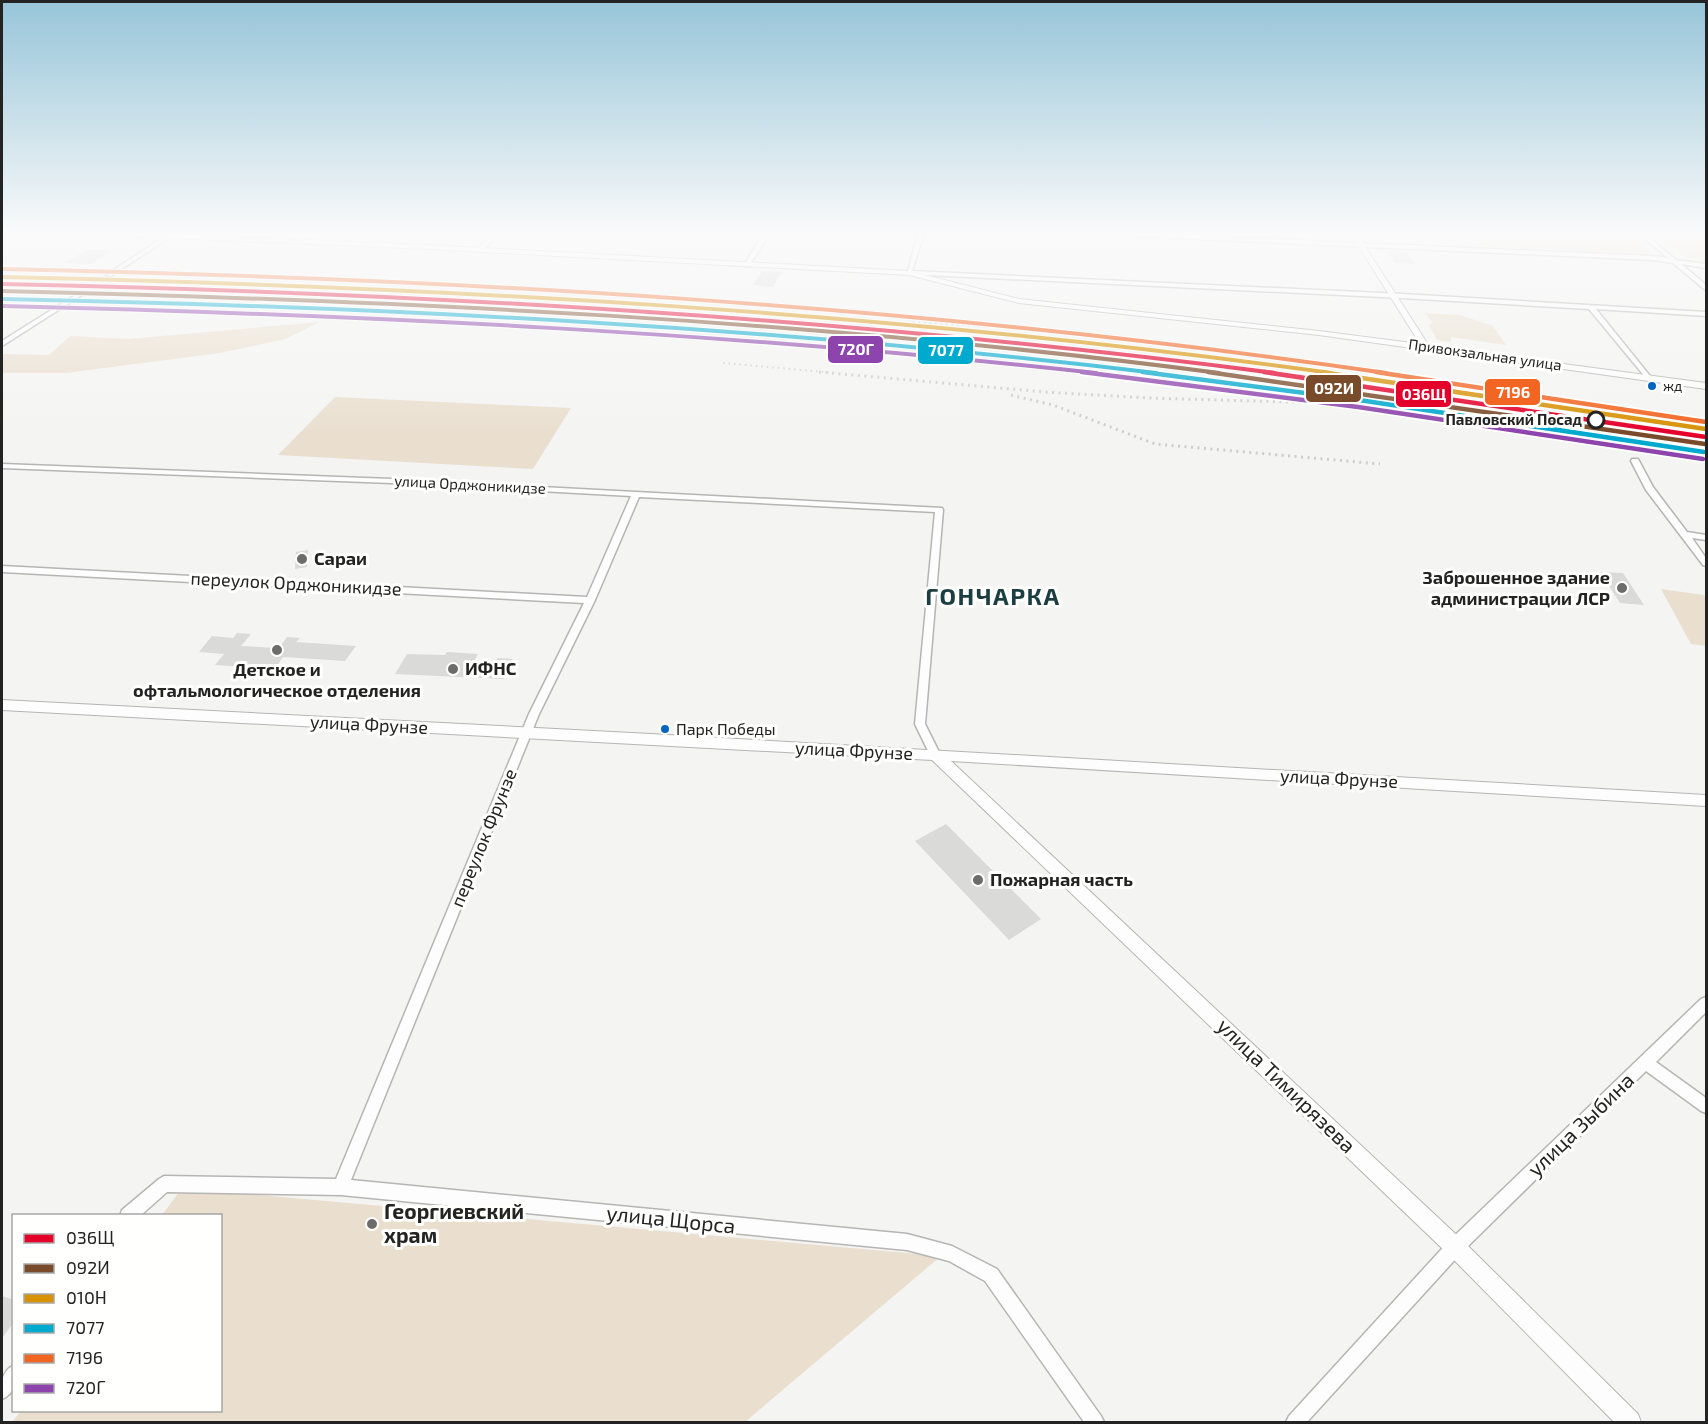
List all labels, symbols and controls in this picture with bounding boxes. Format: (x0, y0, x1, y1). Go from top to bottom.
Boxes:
street label: Привокзальная улица (1407, 334, 1563, 375)
line badge: 720Г (827, 335, 884, 364)
line badge: 7077 (917, 336, 974, 365)
text: 720Г (838, 339, 875, 358)
text: 7077 (928, 340, 964, 359)
line badge: 092И (1305, 374, 1362, 403)
place label: жд (1663, 377, 1682, 394)
text: 092И (1314, 378, 1354, 397)
line badge: 7196 (1484, 378, 1541, 406)
line badge: 036Щ (1395, 380, 1452, 408)
marker: жд (1646, 380, 1658, 392)
text: 7196 (1496, 382, 1530, 401)
text: 036Щ (1402, 384, 1446, 403)
place label: Павловский Посад (1445, 410, 1583, 428)
marker: Павловский Посад (1587, 411, 1605, 429)
street label: улица Орджоникидзе (394, 471, 546, 498)
place label: Сараи (314, 547, 367, 569)
marker: Сараи (295, 552, 309, 566)
street label: переулок Орджоникидзе (190, 566, 402, 600)
place label: Заброшенное здание администрации ЛСР (1423, 566, 1610, 609)
district label: ГОНЧАРКА (925, 581, 1061, 610)
marker: Заброшенное здание администрации ЛСР (1615, 581, 1629, 595)
marker: Детское и офтальмологическое отделения (270, 643, 284, 657)
place label: ИФНС (465, 657, 517, 679)
place label: Детское и офтальмологическое отделения (133, 658, 421, 701)
marker: ИФНС (446, 662, 460, 676)
street label: улица Фрунзе (309, 710, 429, 738)
place label: Парк Победы (676, 719, 775, 738)
marker: Парк Победы (659, 723, 671, 735)
street label: улица Фрунзе (794, 736, 914, 764)
street label: улица Фрунзе (1279, 764, 1399, 792)
street label: переулок Фрунзе (445, 765, 521, 910)
place label: Пожарная часть (990, 868, 1133, 890)
marker: Пожарная часть (971, 873, 985, 887)
street label: улица Тимирязева (1212, 1012, 1361, 1158)
street label: улица Зыбина (1522, 1067, 1639, 1182)
place label: Георгиевский храм (384, 1198, 524, 1247)
street label: улица Щорса (605, 1199, 737, 1239)
legend (12, 1214, 222, 1412)
marker: Георгиевский храм (365, 1217, 379, 1231)
text: 036Щ (66, 1226, 114, 1248)
text: 092И (66, 1256, 110, 1278)
text: 010Н (66, 1286, 107, 1308)
text: 7077 (66, 1316, 105, 1338)
text: 7196 (66, 1346, 103, 1368)
text: 720Г (66, 1376, 106, 1398)

